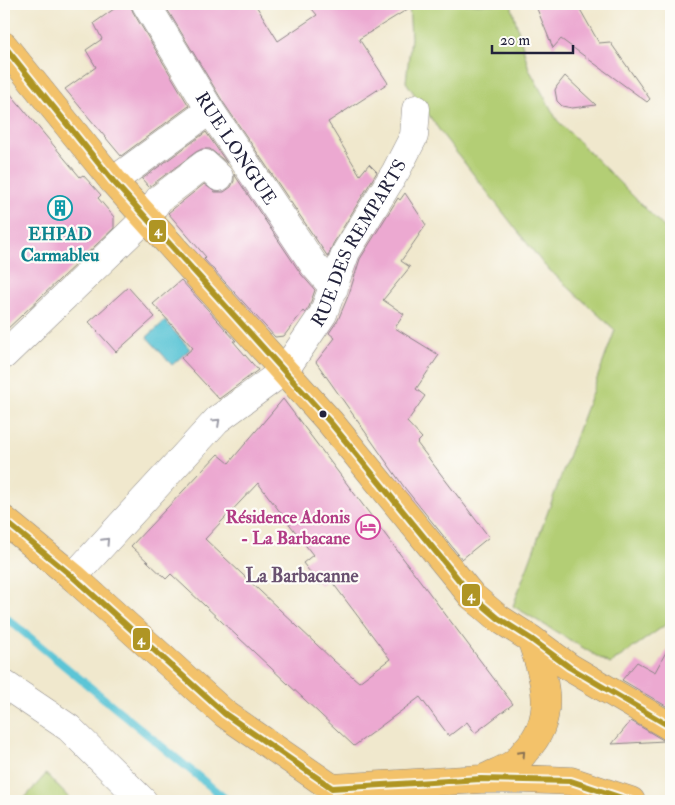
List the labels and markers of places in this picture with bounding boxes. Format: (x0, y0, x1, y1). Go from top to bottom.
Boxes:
building icon: EHPAD Carmableu (47, 195, 73, 221)
place label: EHPAD Carmableu (21, 223, 100, 267)
unlabelled marker (318, 409, 328, 419)
place label: Résidence Adonis - La Barbacane (225, 506, 350, 550)
hotel icon: Résidence Adonis - La Barbacane (355, 514, 381, 540)

